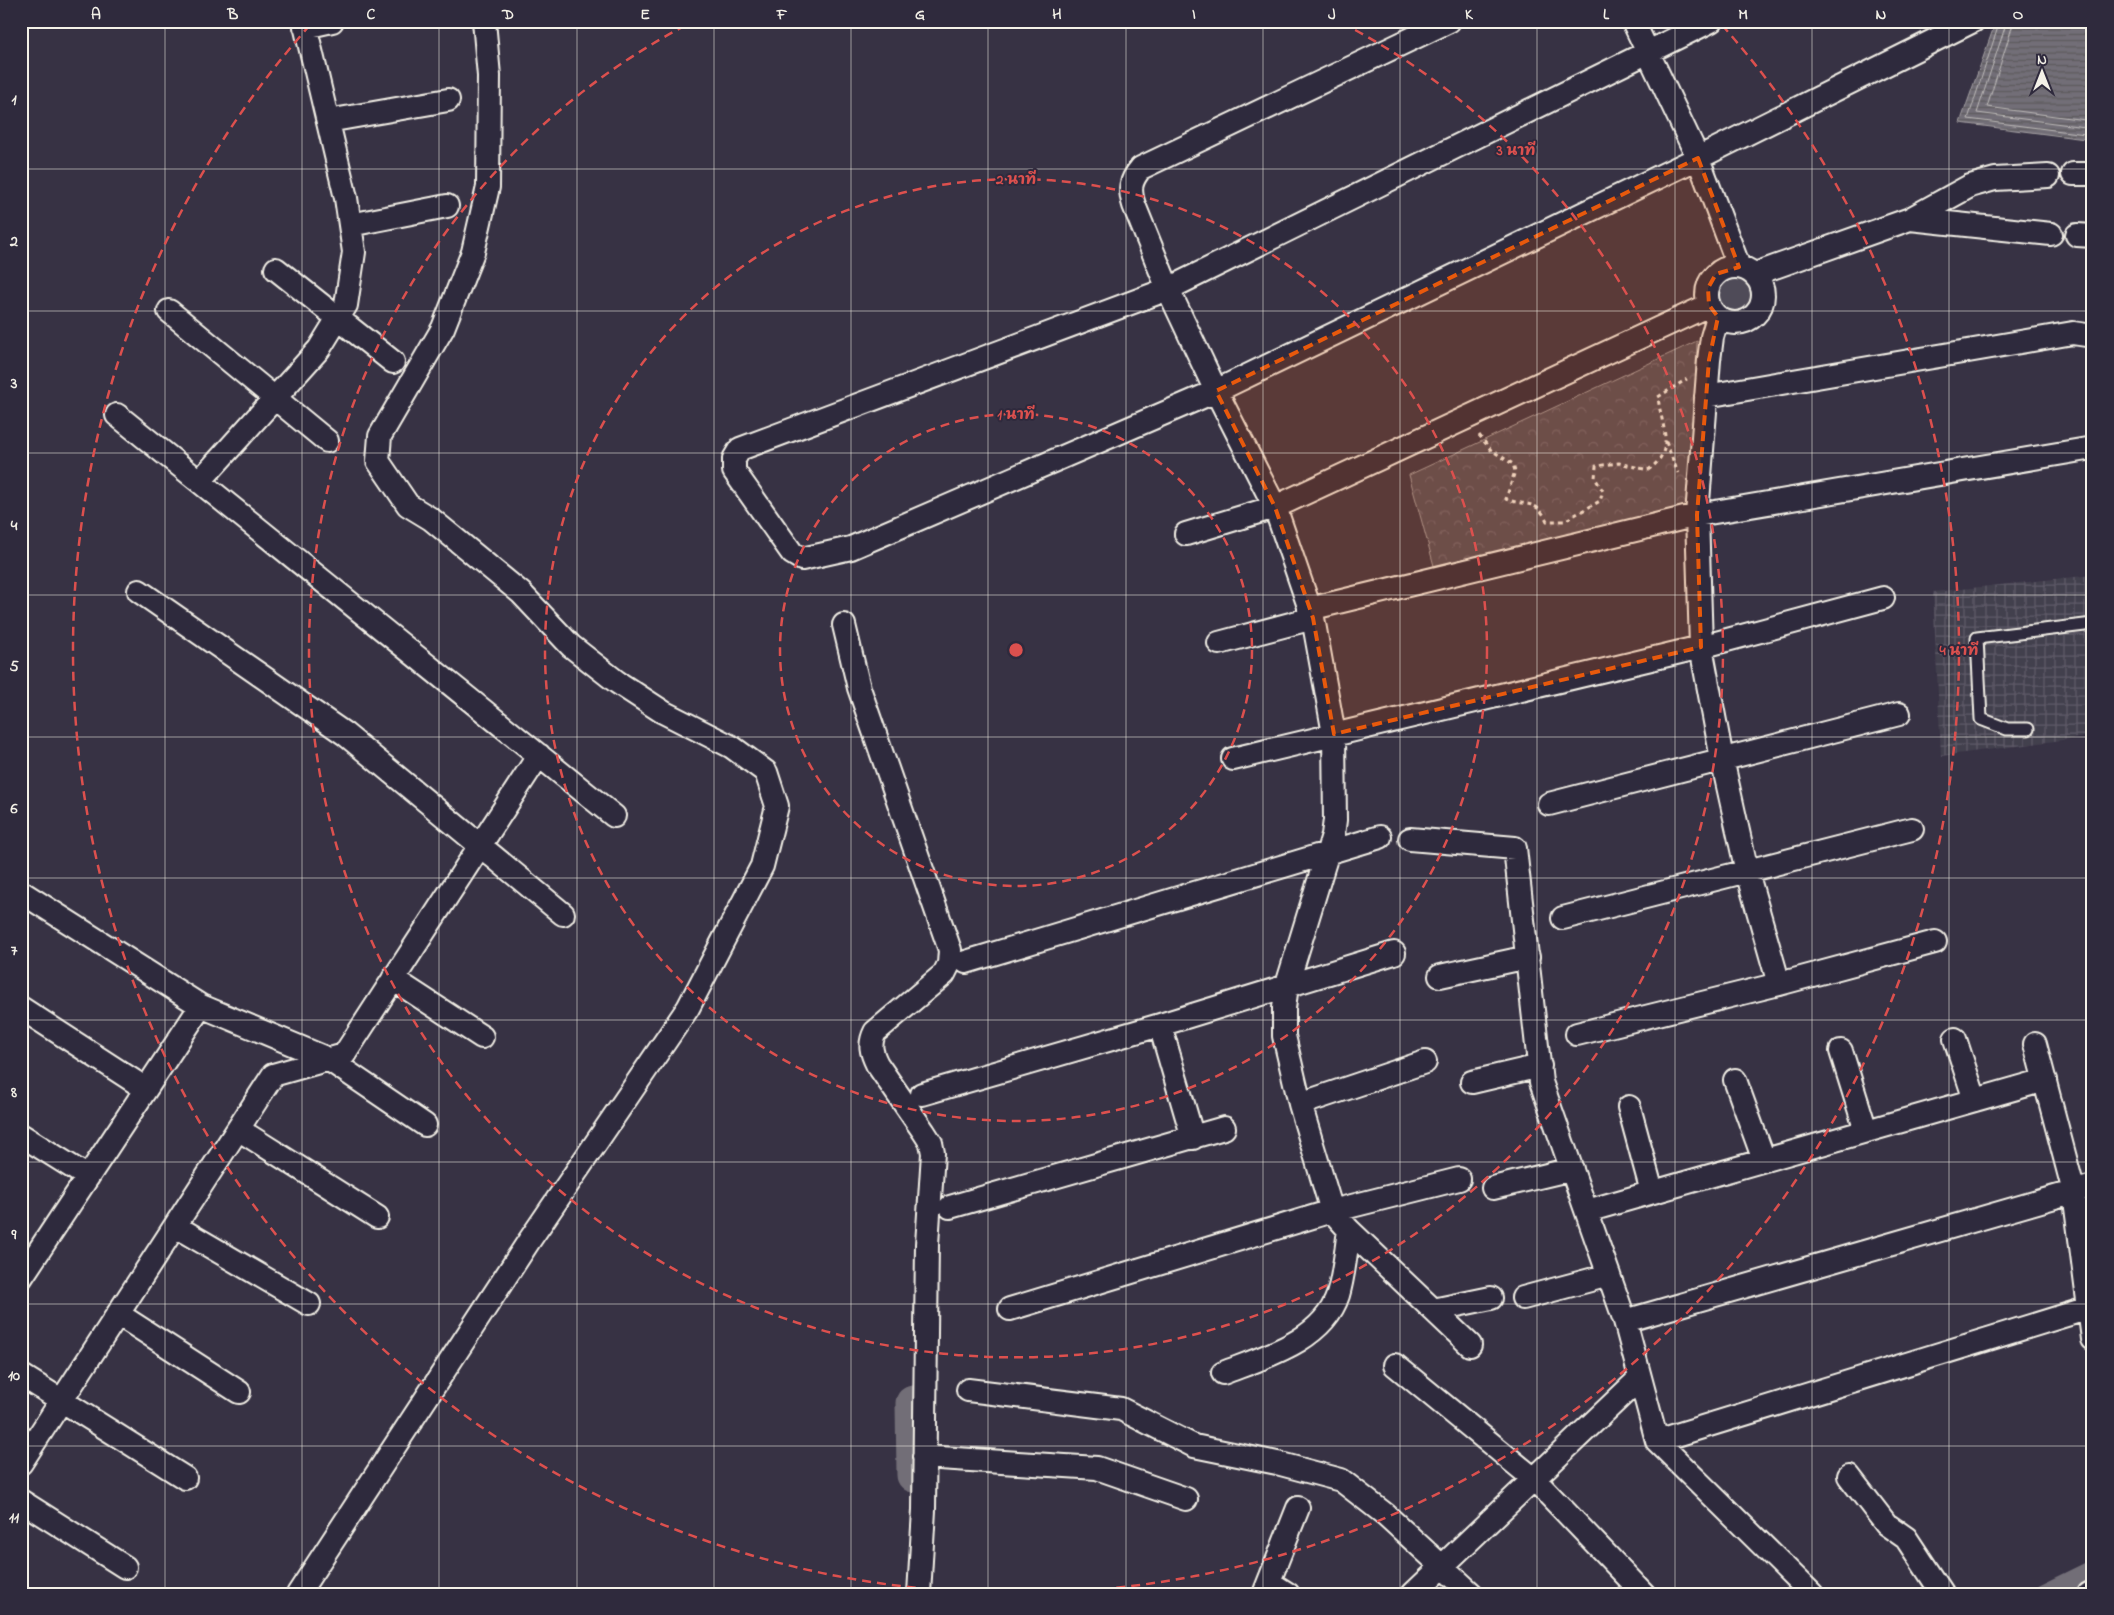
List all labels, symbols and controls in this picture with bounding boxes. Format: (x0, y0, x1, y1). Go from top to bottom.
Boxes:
text: A (91, 3, 101, 27)
text: B (227, 3, 239, 27)
text: C (367, 3, 376, 27)
text: D (501, 3, 514, 27)
text: E (640, 3, 650, 27)
text: F (776, 3, 788, 27)
text: G (915, 3, 925, 27)
text: H (1052, 3, 1062, 27)
text: I (1192, 3, 1196, 27)
text: J (1328, 3, 1336, 27)
text: K (1465, 3, 1474, 27)
text: L (1603, 3, 1610, 27)
text: M (1738, 3, 1748, 27)
text: N (1876, 3, 1887, 27)
text: O (2013, 3, 2024, 27)
north arrow (2016, 48, 2066, 98)
text: N (2037, 50, 2047, 71)
text: 1 (11, 88, 17, 112)
text: 3 นาที (1496, 140, 1536, 162)
text: 2 นาที (995, 169, 1036, 191)
text: 2 (9, 230, 18, 254)
text: 3 (10, 372, 18, 396)
text: 1 นาที (997, 404, 1035, 426)
text: 4 (10, 514, 18, 538)
text: 4 นาที (1939, 640, 1979, 662)
centre of rings (1007, 641, 1025, 659)
text: 5 (9, 655, 19, 679)
text: 6 (9, 797, 18, 821)
text: 7 (11, 939, 18, 963)
text: 8 (10, 1081, 17, 1105)
text: 9 (11, 1223, 17, 1247)
text: 10 (8, 1364, 20, 1388)
text: 11 (9, 1506, 20, 1530)

